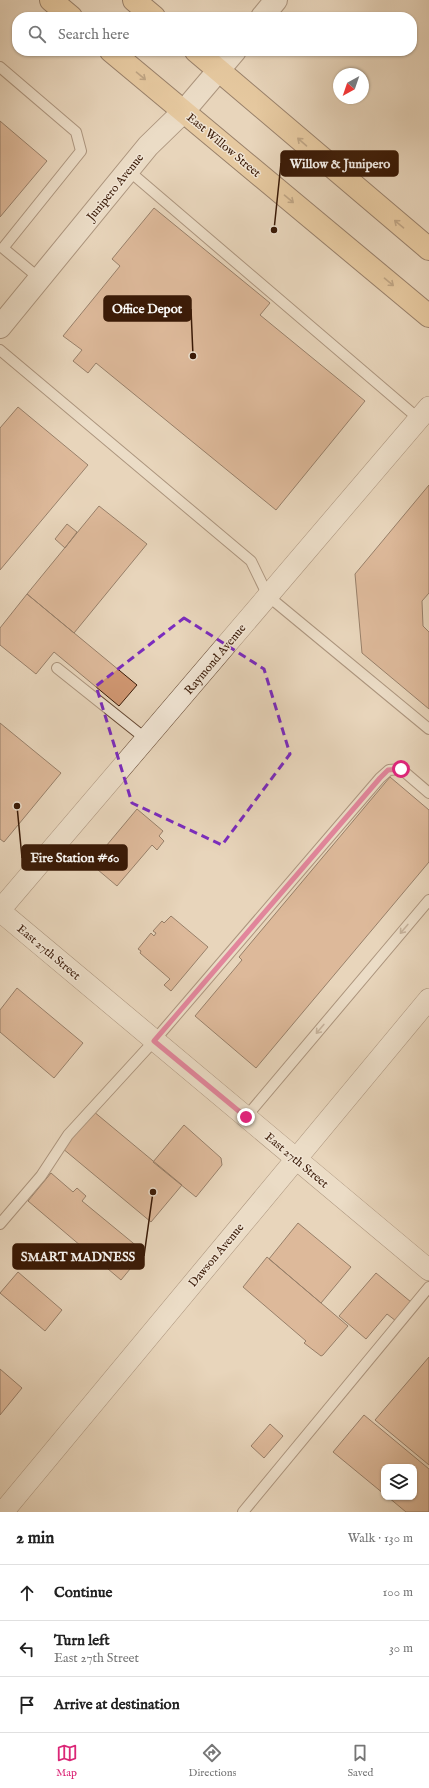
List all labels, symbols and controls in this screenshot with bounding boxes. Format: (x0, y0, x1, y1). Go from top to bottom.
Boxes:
search box (12, 12, 417, 56)
icon: search (26, 23, 48, 45)
text: Search here (58, 25, 129, 44)
north arrow (333, 68, 369, 104)
one-way arrow (136, 72, 146, 81)
street label: East Willow Street (184, 110, 264, 181)
one-way arrow (296, 137, 307, 146)
street label: Junipero Avenue (82, 150, 148, 226)
callout: Willow & Junipero (281, 151, 398, 176)
text: Willow & Junipero (289, 156, 390, 173)
one-way arrow (284, 195, 294, 204)
one-way arrow (394, 220, 404, 229)
one-way arrow (384, 278, 394, 287)
callout: Office Depot (104, 296, 191, 321)
text: Office Depot (112, 301, 183, 318)
street label: Raymond Avenue (181, 621, 250, 698)
route start (392, 760, 410, 778)
callout: Fire Station #60 (22, 845, 127, 870)
text: Fire Station #60 (31, 850, 119, 867)
street label: East 27th Street (14, 921, 84, 983)
one-way arrow (399, 924, 408, 935)
one-way arrow (316, 1023, 325, 1033)
route end (237, 1108, 255, 1126)
street label: East 27th Street (262, 1129, 332, 1191)
street label: Dawson Avenue (185, 1220, 248, 1290)
callout: SMART MADNESS (13, 1244, 144, 1269)
text: SMART MADNESS (21, 1249, 136, 1266)
map controls (381, 1464, 417, 1500)
button: layers (381, 1464, 417, 1500)
text: 2 min (16, 1528, 54, 1549)
text: Walk · 130 m (348, 1530, 413, 1547)
icon: ahead (16, 1582, 38, 1604)
text: Continue (54, 1583, 112, 1602)
text: 100 m (383, 1584, 413, 1601)
text: Turn left (54, 1631, 110, 1650)
icon: left (16, 1638, 38, 1660)
text: 30 m (389, 1640, 413, 1657)
text: East 27th Street (54, 1650, 139, 1667)
icon: arrive (16, 1694, 38, 1716)
text: Arrive at destination (54, 1695, 180, 1714)
tab: Map (56, 1742, 78, 1780)
tab: Directions (189, 1742, 236, 1780)
tab: Saved (347, 1742, 373, 1780)

